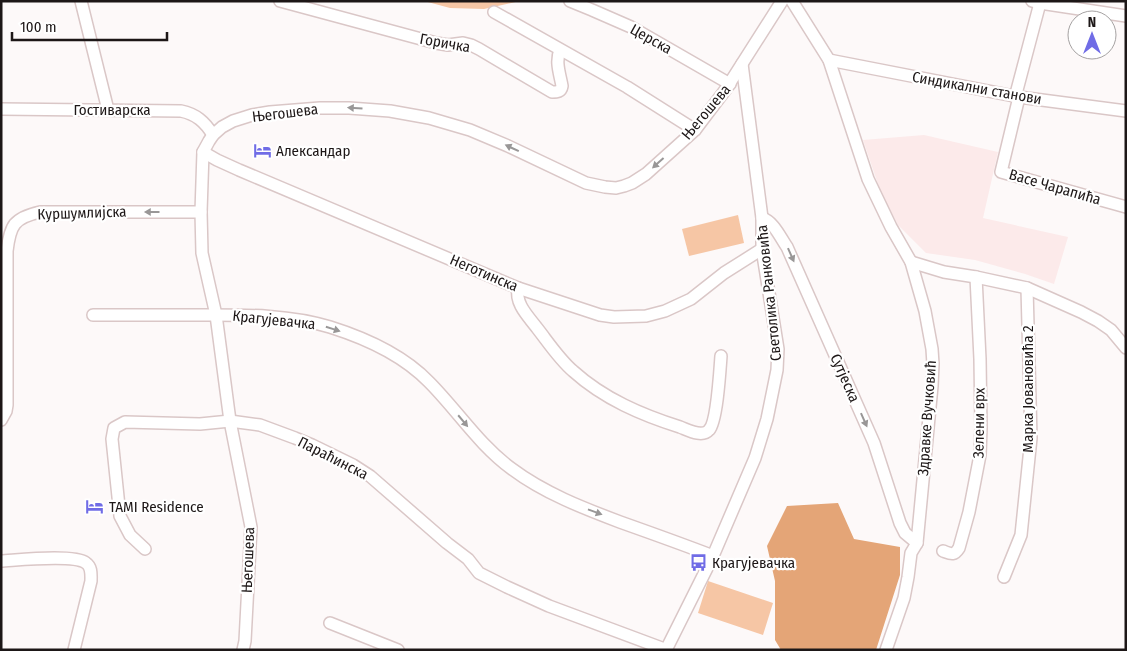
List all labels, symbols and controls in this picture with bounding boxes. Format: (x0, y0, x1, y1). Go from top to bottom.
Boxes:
scale bar (12, 10, 168, 42)
north arrow (1067, 10, 1117, 60)
text: N (1088, 14, 1096, 31)
text: 100 m (20, 18, 57, 36)
street label: Церска (627, 20, 675, 58)
street label: Горичка (418, 30, 472, 56)
street label: Синдикални станови (911, 68, 1043, 108)
street label: Његошева (678, 81, 734, 143)
street label: Његошева (251, 100, 319, 126)
street label: Гостиварска (73, 101, 151, 119)
one-way arrow (347, 104, 363, 112)
hotel icon: Александар (252, 141, 272, 161)
place label: Александар (276, 142, 350, 160)
one-way arrow (505, 144, 519, 152)
one-way arrow (653, 157, 665, 169)
street label: Васе Чарапића (1007, 165, 1103, 209)
street label: Куршумлијска (37, 202, 127, 224)
one-way arrow (144, 208, 160, 216)
street label: Светолика Ранковића (753, 224, 785, 362)
one-way arrow (787, 248, 795, 262)
street label: Неготинска (447, 251, 521, 295)
street label: Крагујевачка (232, 307, 316, 333)
one-way arrow (326, 325, 341, 333)
street label: Марка Јовановића 2 (1019, 325, 1037, 453)
street label: Сутјеска (826, 351, 864, 405)
street label: Здравке Вучковић (914, 360, 940, 476)
street label: Зелени врх (969, 387, 989, 459)
one-way arrow (860, 413, 868, 427)
one-way arrow (458, 414, 469, 427)
street label: Параћинска (295, 433, 371, 483)
hotel icon: TAMI Residence (85, 497, 105, 517)
place label: TAMI Residence (109, 498, 204, 516)
one-way arrow (588, 508, 603, 516)
street label: Његошева (238, 527, 258, 593)
bus stop icon: Крагујевачка (688, 553, 708, 573)
place label: Крагујевачка (712, 554, 795, 572)

